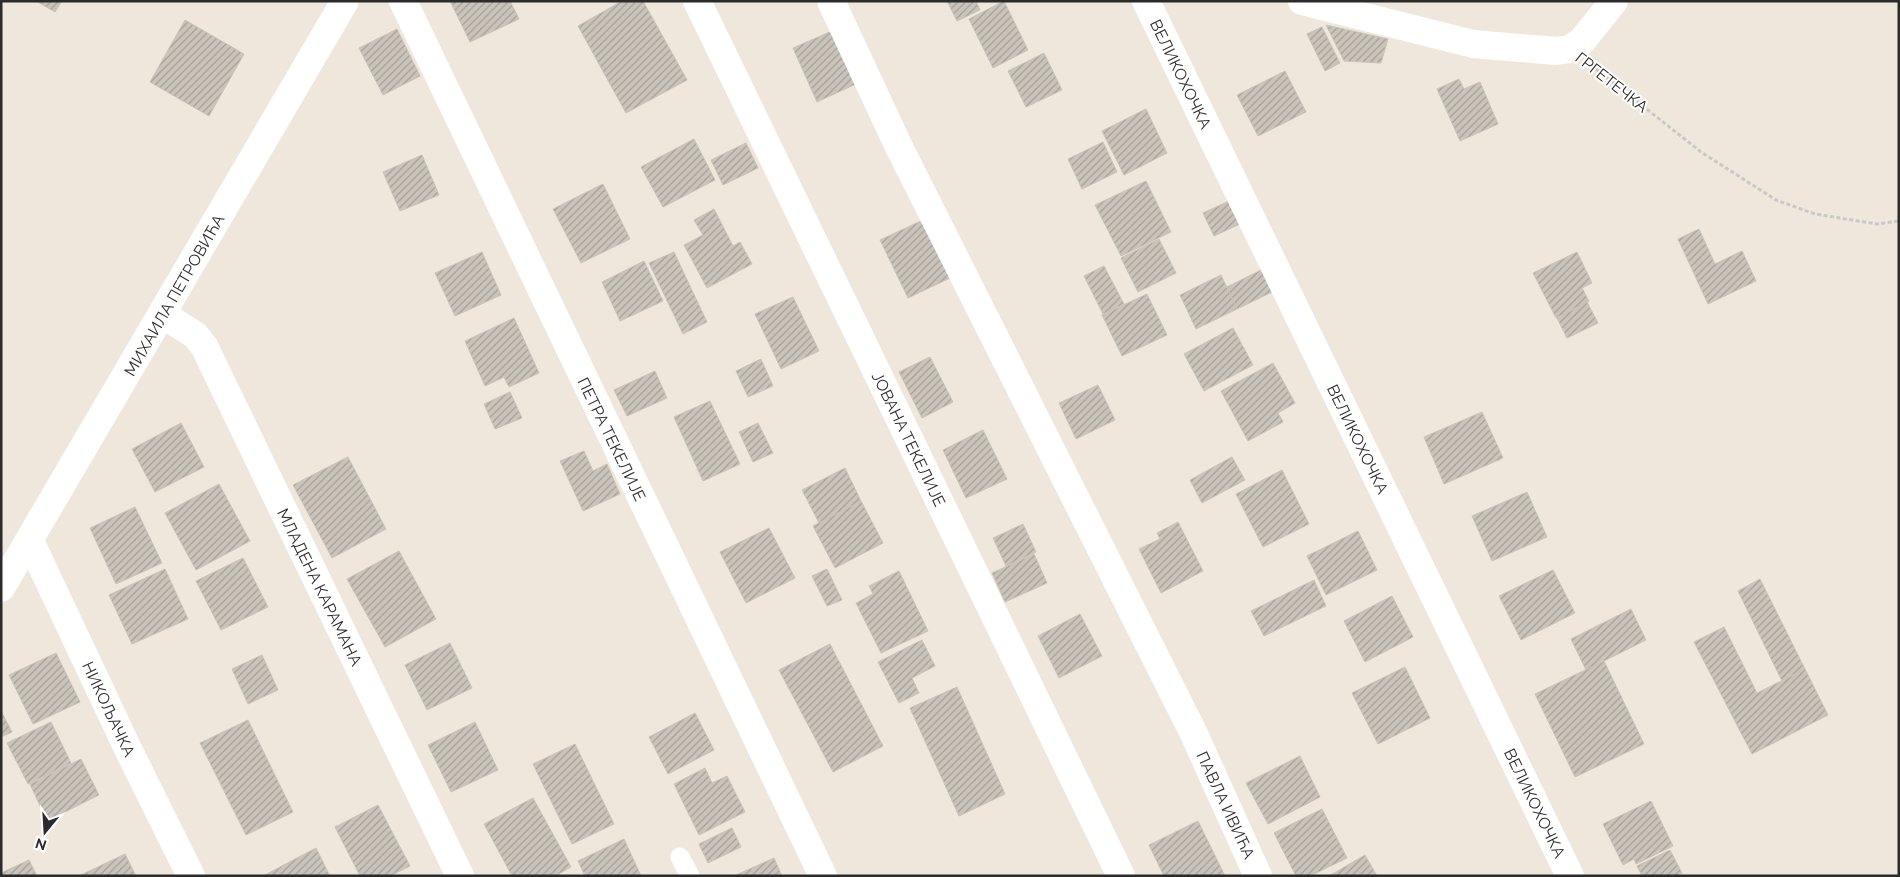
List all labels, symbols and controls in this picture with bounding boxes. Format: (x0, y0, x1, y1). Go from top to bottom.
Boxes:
street label: ВЕЛИКОХОЧКА (1146, 17, 1215, 132)
street label: ГРГЕТЕЧКА (1572, 48, 1652, 117)
street label: МИХАИЛА ПЕТРОВИЋА (120, 211, 229, 379)
street label: ЈОВАНА ТЕКЕЛИЈЕ (868, 369, 949, 510)
street label: ПЕТРА ТЕКЕЛИЈЕ (573, 375, 650, 504)
street label: ВЕЛИКОХОЧКА (1323, 382, 1392, 497)
street label: МЛАДЕНА КАРАМАНА (273, 505, 366, 669)
street label: НИКОЉАЧКА (78, 659, 139, 760)
street label: ВЕЛИКОХОЧКА (1500, 746, 1569, 861)
street label: ПАВЛА ИВИЋА (1192, 749, 1259, 862)
north arrow (20, 807, 70, 857)
text: N (33, 835, 49, 854)

